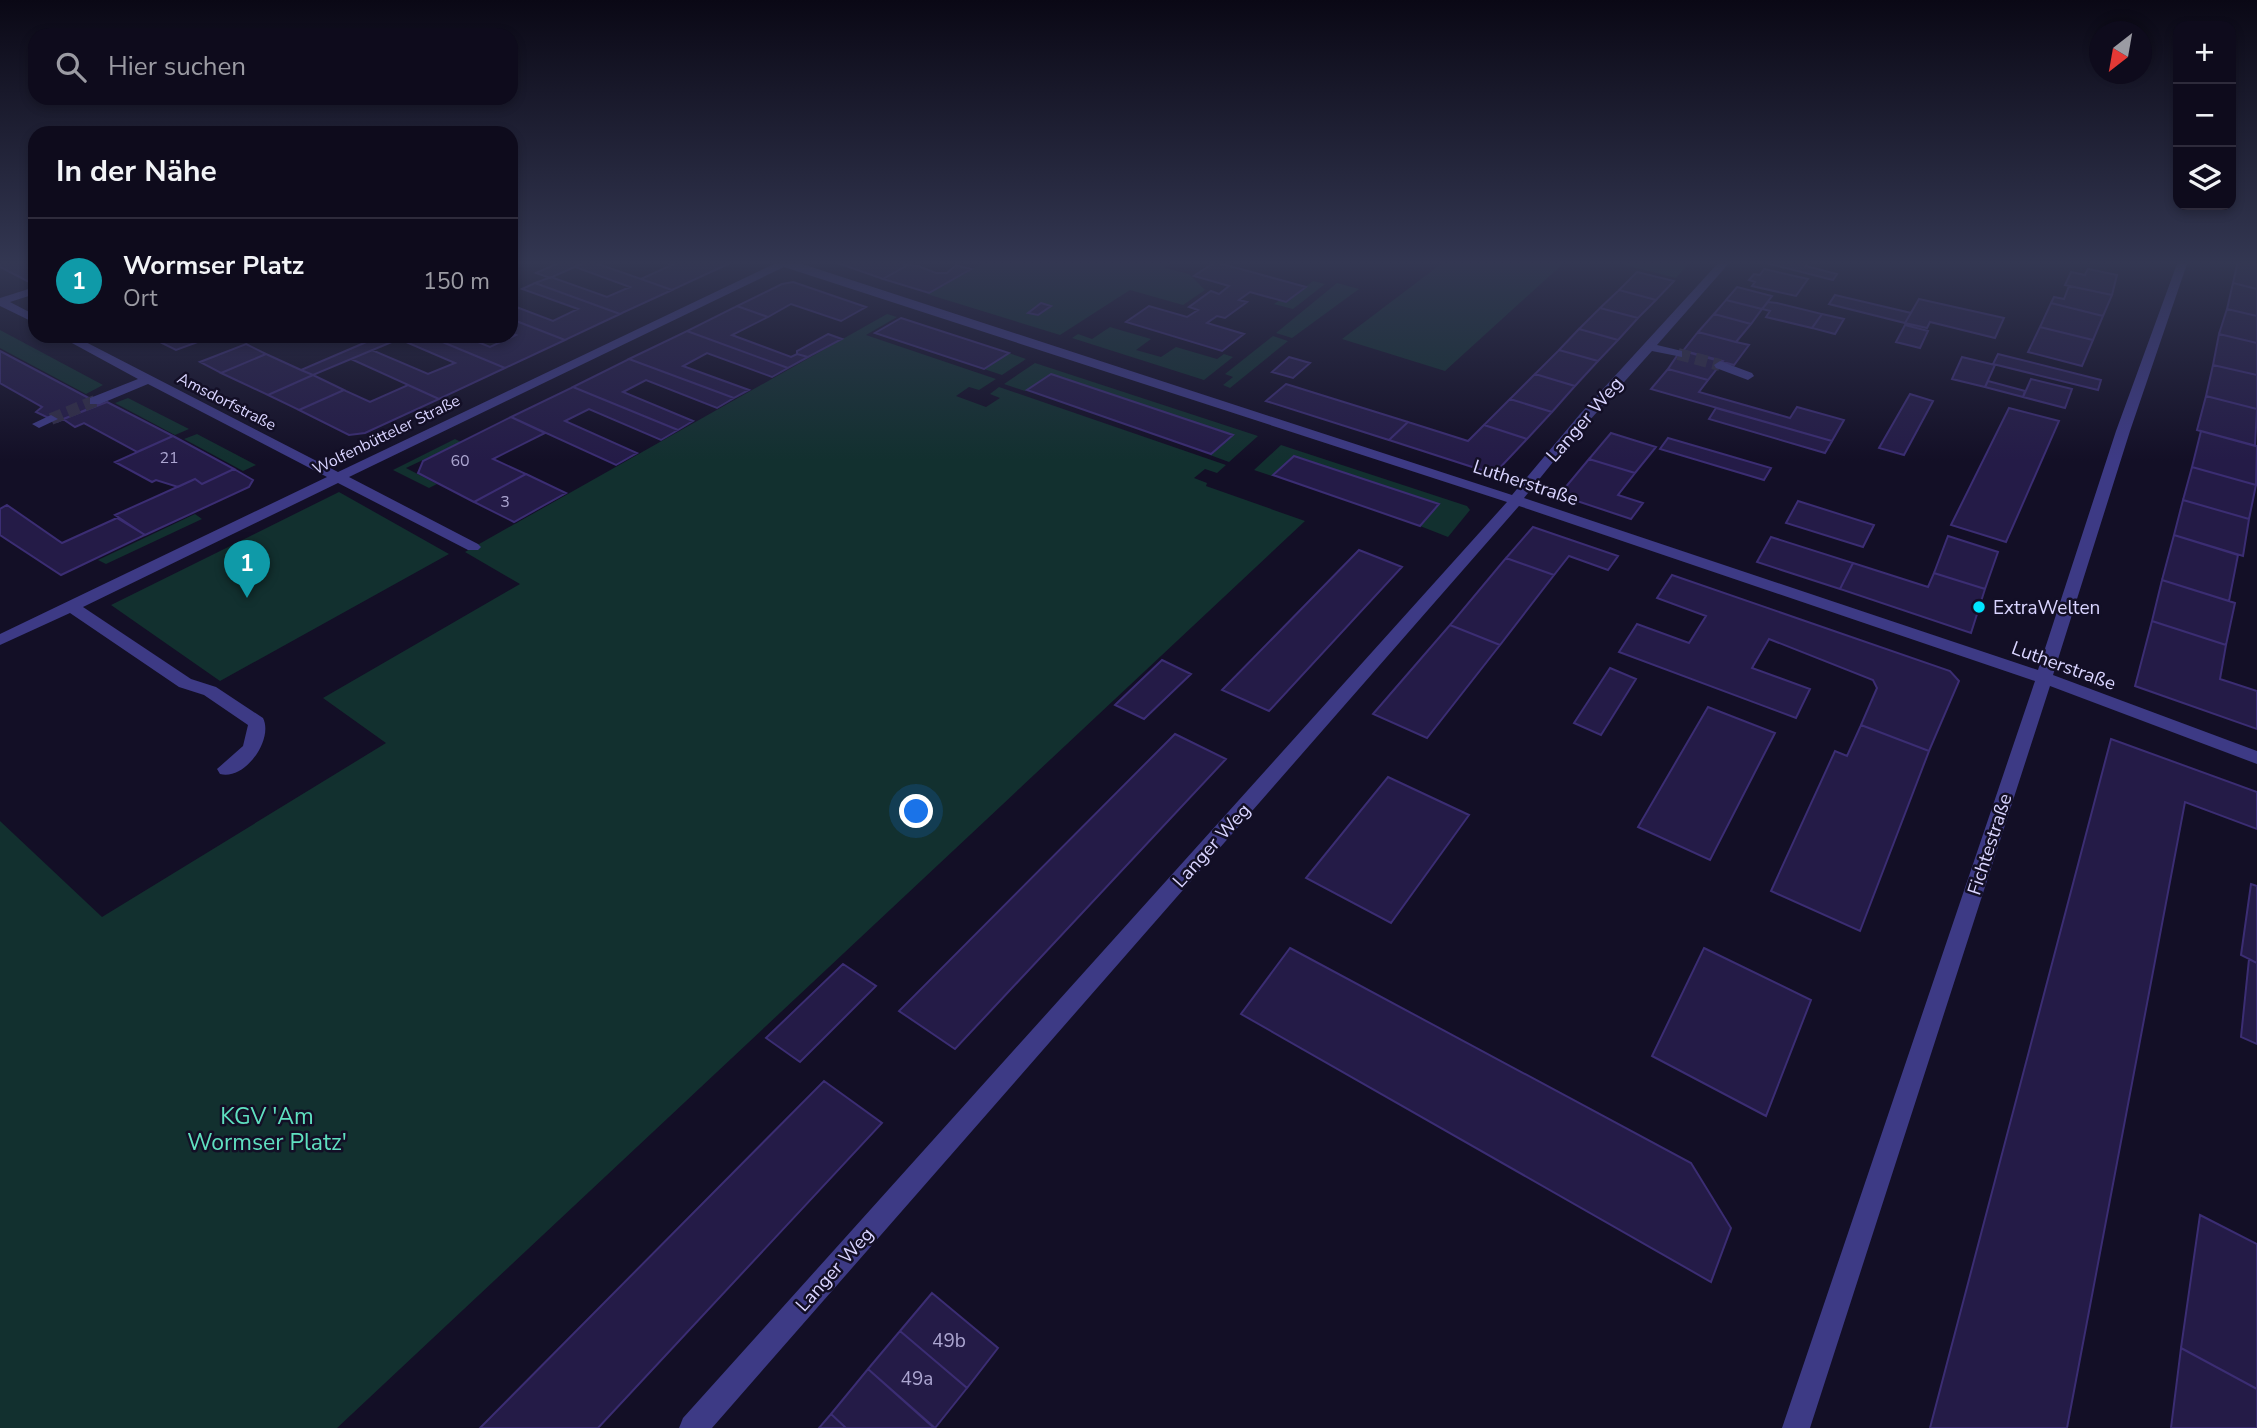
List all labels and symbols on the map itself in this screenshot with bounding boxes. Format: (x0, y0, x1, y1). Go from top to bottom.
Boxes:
north arrow (2089, 21, 2152, 84)
street label: Amsdorfstraße (173, 367, 280, 436)
street label: Langer Weg (1540, 371, 1629, 468)
street label: Wolfenbütteler Straße (309, 390, 464, 480)
house number: 21 (159, 447, 179, 469)
house number: 60 (450, 450, 470, 472)
street label: Lutherstraße (1470, 454, 1582, 512)
house number: 3 (500, 491, 510, 513)
pin: 1 (224, 540, 270, 598)
place label: ExtraWelten (1993, 595, 2100, 621)
marker: ExtraWelten (1971, 599, 1987, 615)
street label: Lutherstraße (2008, 635, 2119, 697)
street label: Fichtestraße (1961, 790, 2019, 898)
your location (899, 794, 933, 828)
street label: Langer Weg (1167, 798, 1257, 893)
park label: KGV 'Am Wormser Platz' (187, 1101, 347, 1158)
street label: Langer Weg (790, 1222, 880, 1317)
house number: 49b (932, 1328, 966, 1354)
house number: 49a (901, 1366, 933, 1392)

